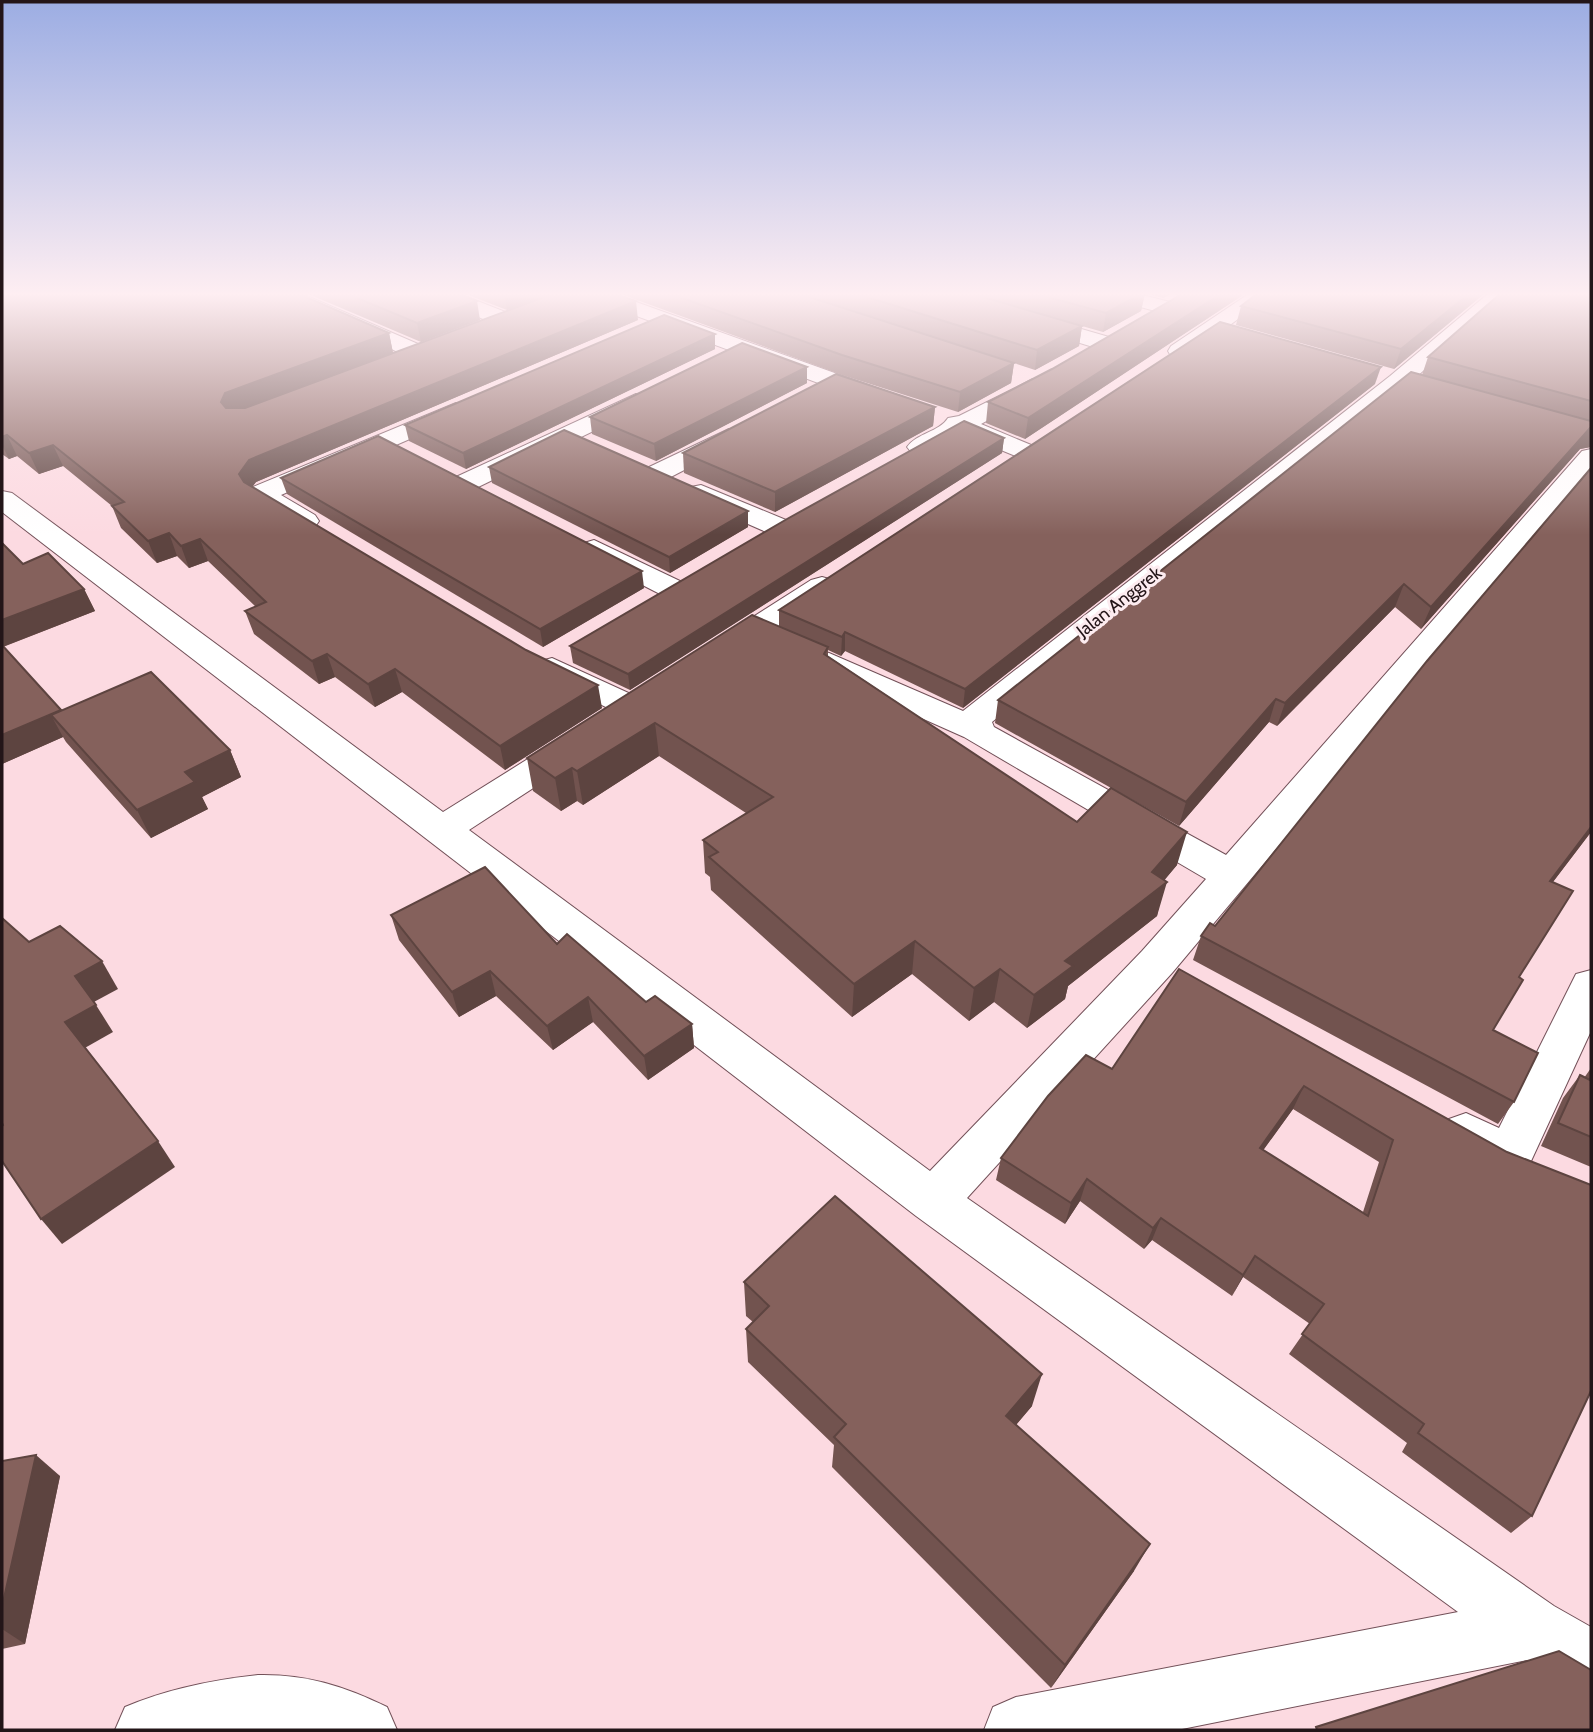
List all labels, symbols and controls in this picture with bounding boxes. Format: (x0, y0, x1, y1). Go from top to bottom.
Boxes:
street label: Jalan Anggrek (1071, 561, 1167, 643)

